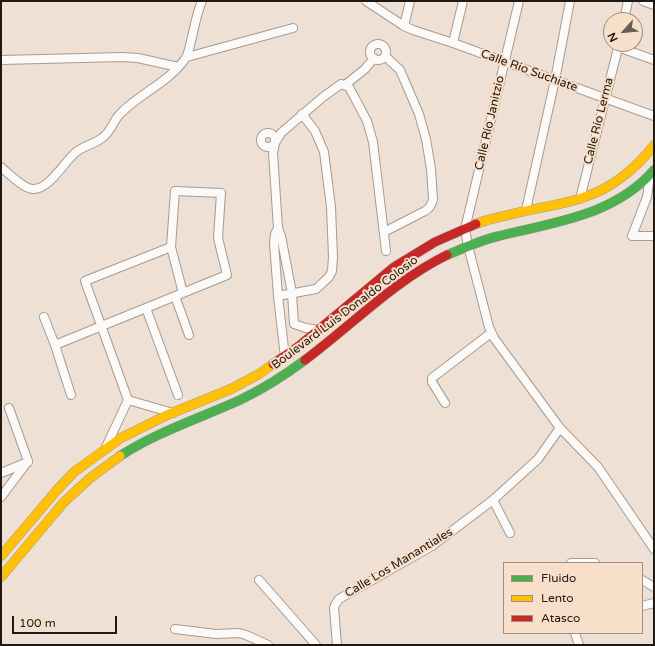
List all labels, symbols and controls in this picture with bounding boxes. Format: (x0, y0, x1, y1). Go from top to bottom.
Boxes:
north arrow (603, 12, 643, 52)
text: N (605, 30, 621, 44)
street label: Calle Río Suchiate (479, 47, 579, 95)
street label: Calle Río Janitzio (472, 74, 508, 172)
street label: Calle Río Lerma (581, 76, 617, 166)
street label: Boulevard Luis Donaldo Colosio (269, 253, 421, 373)
street label: Calle Los Manantiales (342, 525, 456, 601)
legend (503, 562, 643, 634)
text: Fluido (541, 571, 576, 585)
text: Lento (541, 591, 574, 605)
scale bar (14, 608, 119, 634)
text: Atasco (541, 611, 580, 625)
text: 100 m (19, 616, 56, 630)

